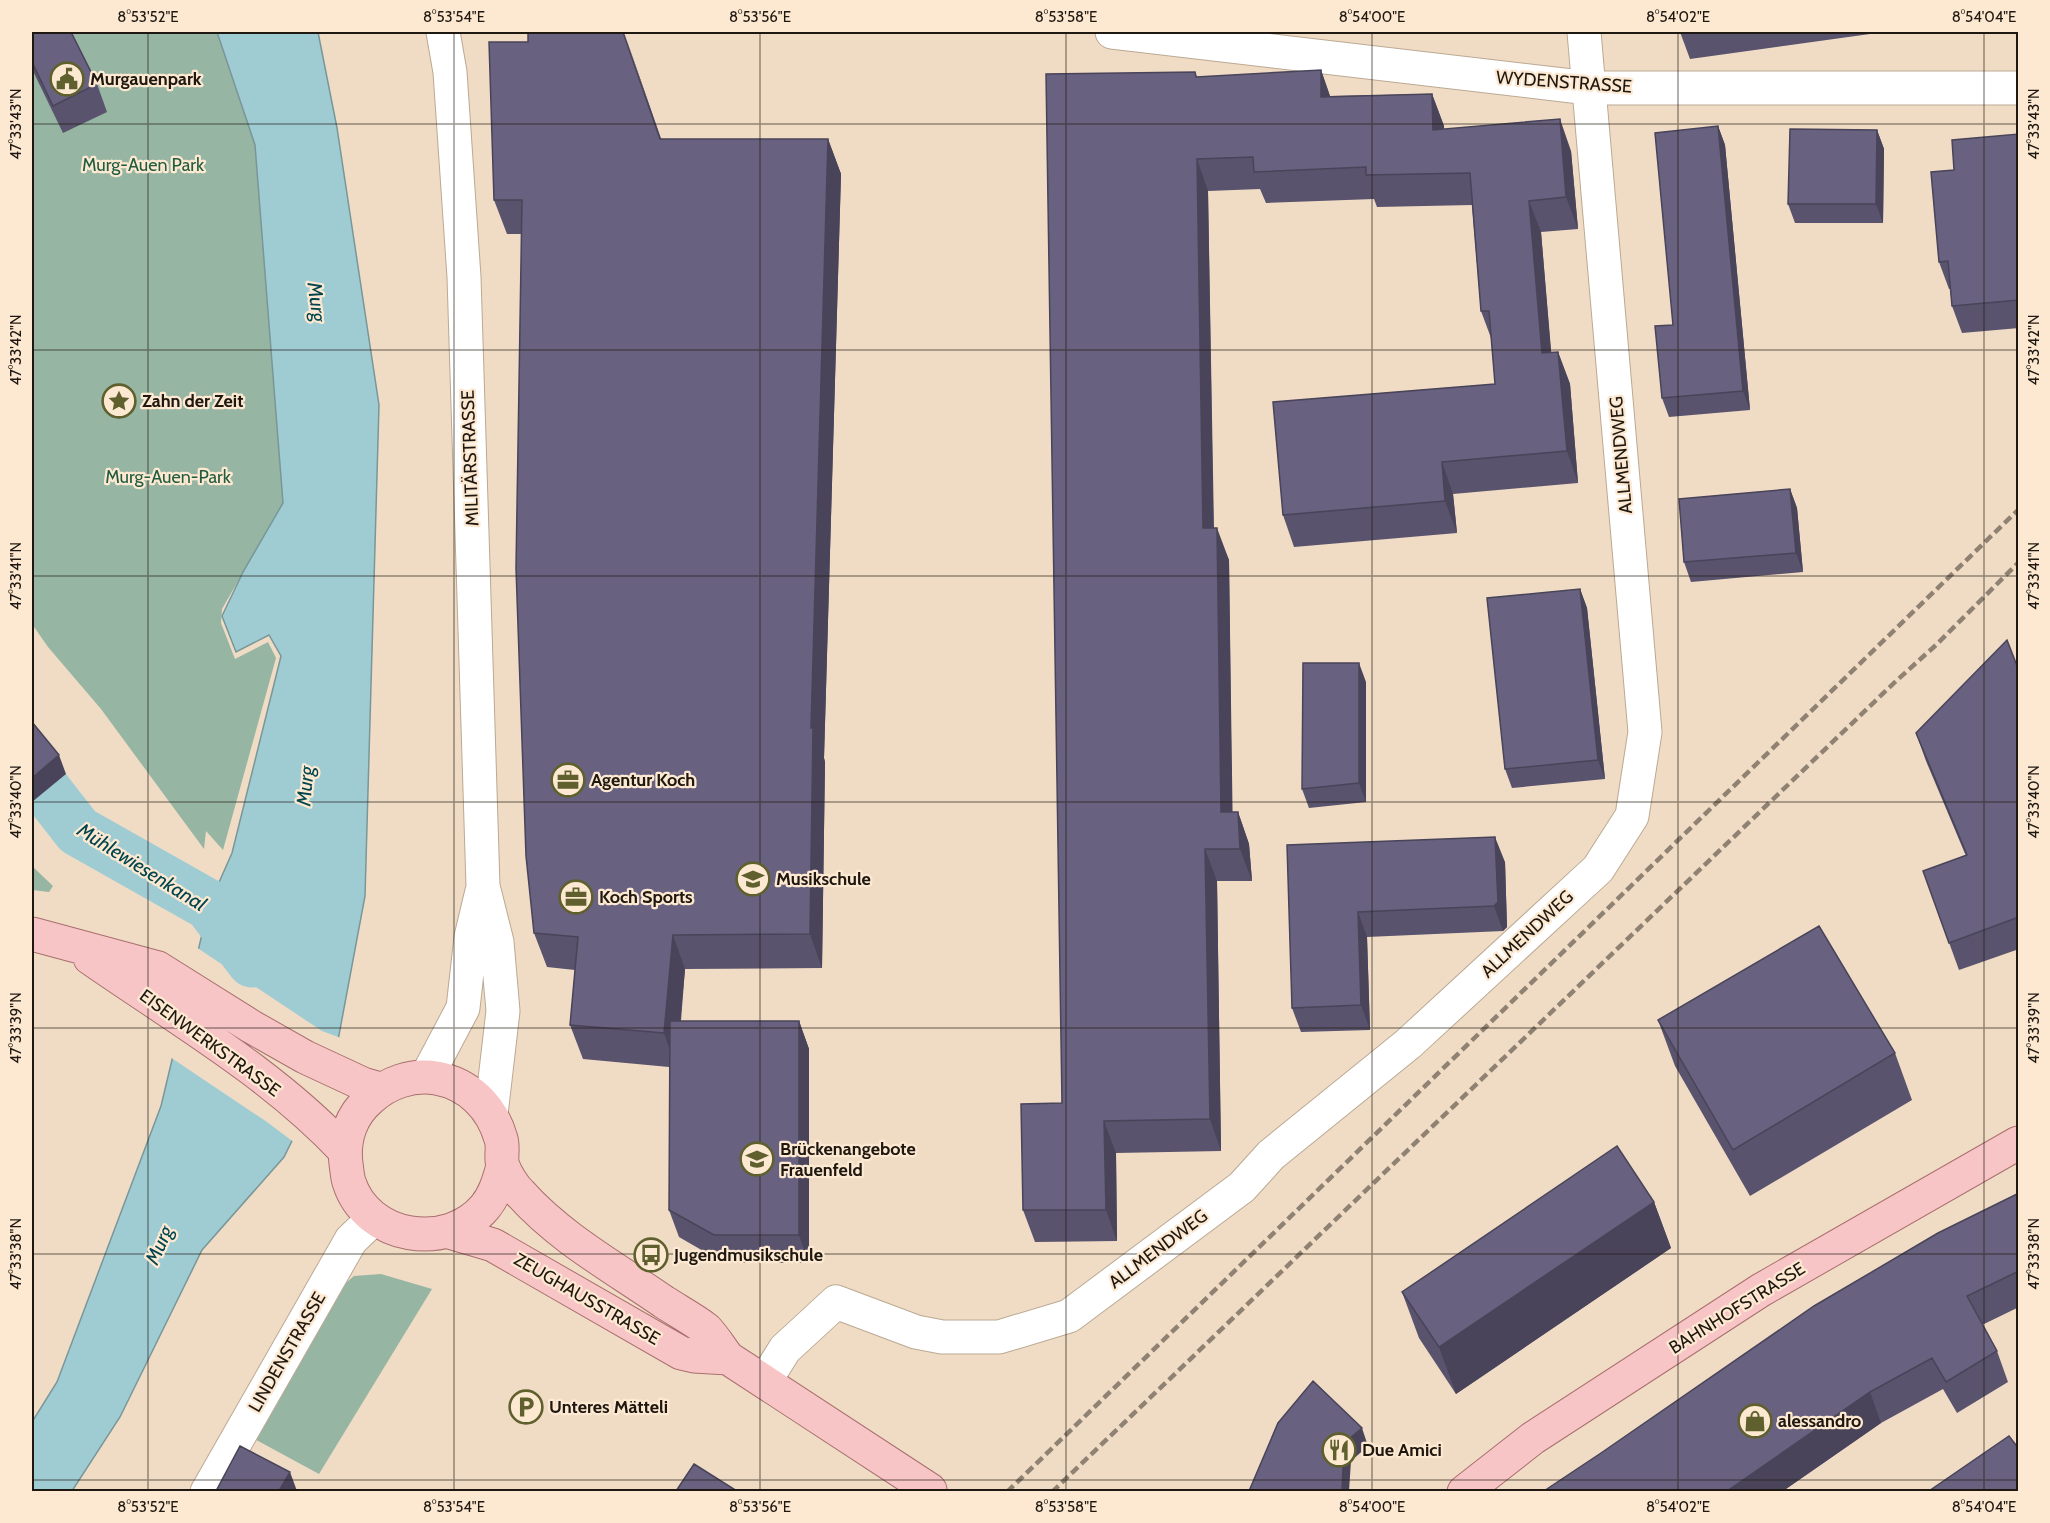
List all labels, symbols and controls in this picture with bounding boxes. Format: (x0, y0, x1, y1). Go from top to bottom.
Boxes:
text: 8°53'52"E (117, 8, 179, 26)
text: 8°53'54"E (423, 8, 485, 26)
text: 8°53'56"E (729, 8, 791, 26)
text: 8°53'58"E (1035, 8, 1097, 26)
text: 8°54'00"E (1339, 8, 1405, 26)
text: 8°54'02"E (1646, 8, 1710, 26)
text: 8°54'04"E (1952, 8, 2016, 26)
public building icon: Murgauenpark (49, 61, 85, 97)
street label: WYDENSTRASSE (1495, 66, 1633, 98)
place label: Murgauenpark (90, 68, 202, 90)
text: 47°33'43"N (7, 88, 25, 160)
text: 47°33'43"N (2025, 88, 2043, 160)
park label: Murg-Auen Park (82, 154, 205, 176)
water label: Murg (303, 280, 331, 324)
text: 47°33'42"N (7, 314, 25, 386)
text: 47°33'42"N (2025, 314, 2043, 386)
place icon: Zahn der Zeit (101, 383, 137, 419)
street label: MILITÄRSTRASSE (457, 389, 483, 527)
place label: Zahn der Zeit (142, 390, 243, 412)
street label: ALLMENDWEG (1605, 395, 1637, 515)
park label: Murg-Auen-Park (105, 466, 232, 488)
text: 47°33'41"N (7, 542, 25, 610)
text: 47°33'41"N (2025, 542, 2043, 610)
office icon: Agentur Koch (550, 762, 586, 798)
water label: Murg (291, 764, 319, 808)
text: 47°33'40"N (7, 765, 25, 839)
text: 47°33'40"N (2025, 765, 2043, 839)
place label: Agentur Koch (591, 769, 695, 791)
water label: Mühlewiesenkanal (72, 817, 211, 916)
school or university icon: Musikschule (735, 861, 771, 897)
place label: Musikschule (776, 868, 871, 890)
office icon: Koch Sports (558, 879, 594, 915)
place label: Koch Sports (599, 886, 693, 908)
street label: ALLMENDWEG (1476, 886, 1578, 982)
street label: EISENWERKSTRASSE (135, 985, 285, 1101)
text: 47°33'39"N (7, 992, 25, 1064)
text: 47°33'39"N (2025, 992, 2043, 1064)
place label: Brückenangebote Frauenfeld (780, 1138, 916, 1181)
school or university icon: Brückenangebote Frauenfeld (739, 1141, 775, 1177)
street label: ALLMENDWEG (1104, 1205, 1212, 1293)
text: 47°33'38"N (7, 1218, 25, 1290)
text: 47°33'38"N (2025, 1218, 2043, 1290)
water label: Murg (140, 1221, 178, 1269)
bus stop icon: Jugendmusikschule (633, 1237, 669, 1273)
place label: Jugendmusikschule (673, 1244, 823, 1266)
street label: ZEUGHAUSSTRASSE (510, 1248, 664, 1350)
street label: BAHNHOFSTRASSE (1665, 1257, 1809, 1359)
street label: LINDENSTRASSE (244, 1288, 330, 1416)
parking icon: Unteres Mätteli (508, 1389, 544, 1425)
place label: Unteres Mätteli (549, 1396, 668, 1418)
shop icon: alessandro (1737, 1403, 1773, 1439)
place label: alessandro (1778, 1410, 1861, 1432)
restaurant icon: Due Amici (1321, 1432, 1357, 1468)
place label: Due Amici (1362, 1439, 1442, 1461)
text: 8°53'52"E (117, 1498, 179, 1516)
text: 8°53'54"E (423, 1498, 485, 1516)
text: 8°53'56"E (729, 1498, 791, 1516)
text: 8°53'58"E (1035, 1498, 1097, 1516)
text: 8°54'00"E (1339, 1498, 1405, 1516)
text: 8°54'02"E (1646, 1498, 1710, 1516)
text: 8°54'04"E (1952, 1498, 2016, 1516)

